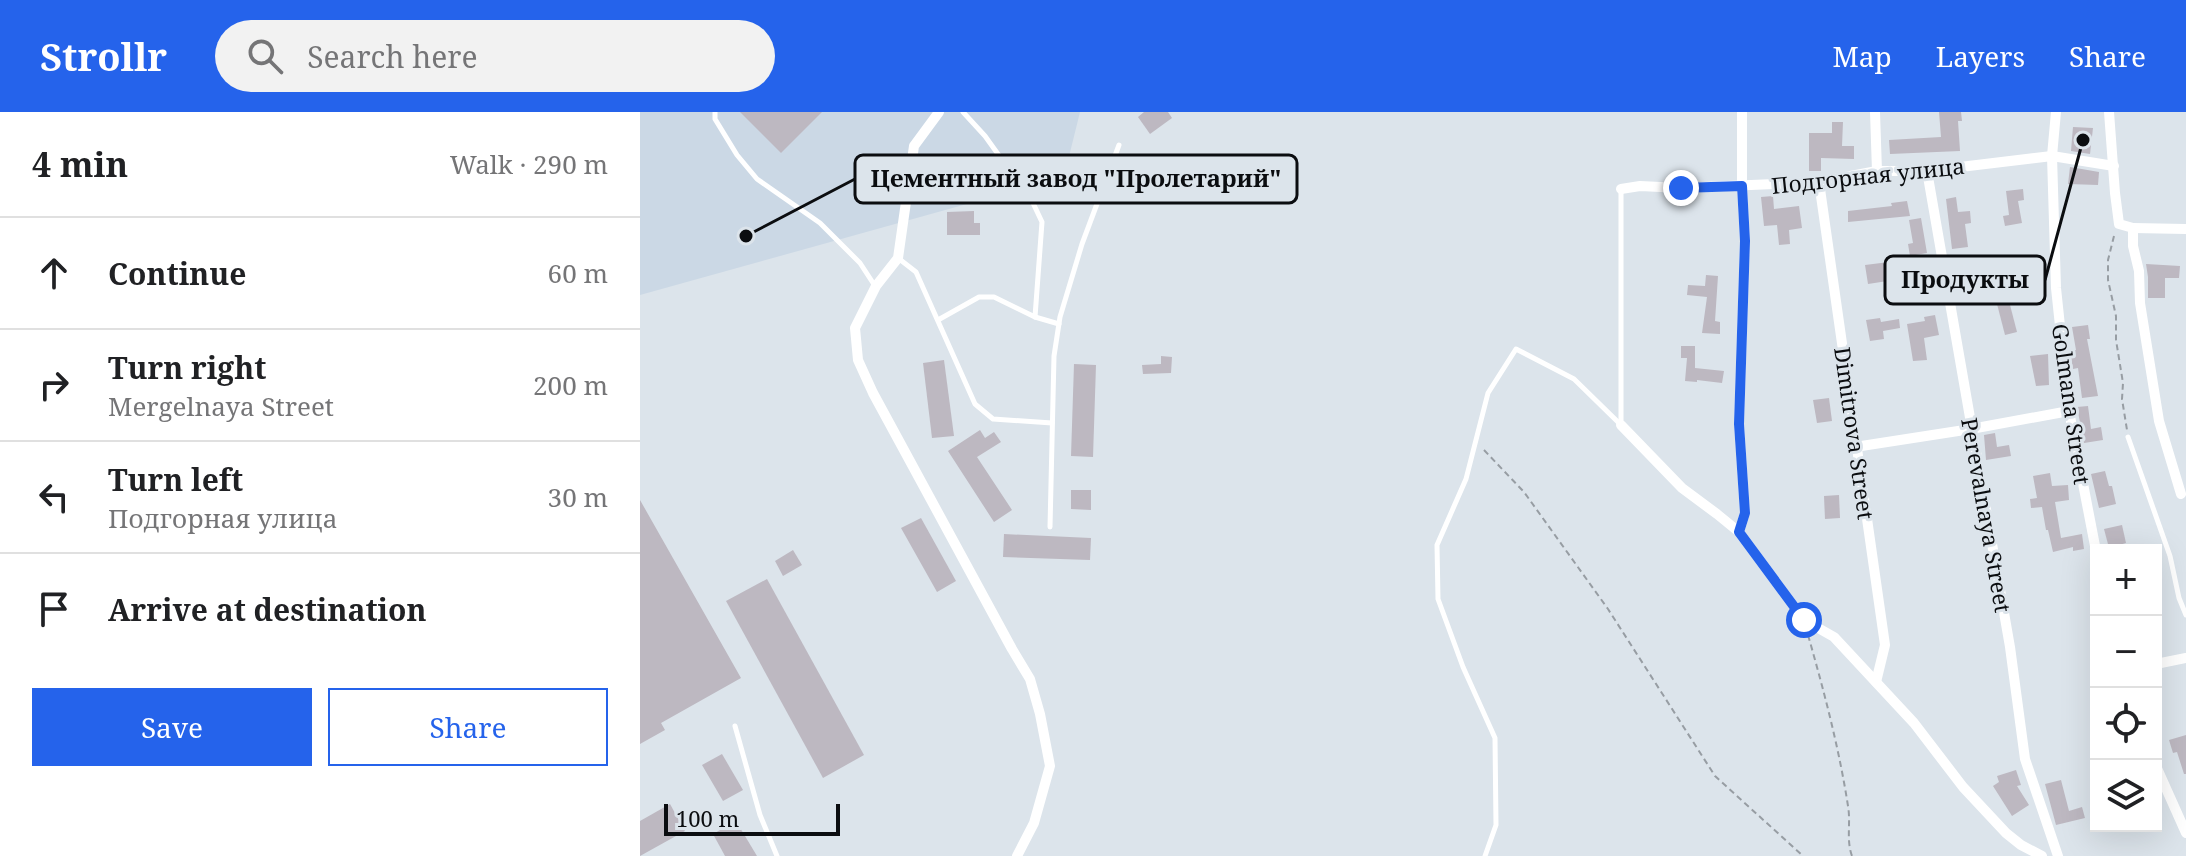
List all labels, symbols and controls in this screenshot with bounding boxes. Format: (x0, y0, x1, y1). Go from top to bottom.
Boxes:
search box (215, 20, 775, 92)
text: Strollr (40, 30, 167, 82)
icon: search (243, 34, 287, 78)
text: Search here (307, 36, 478, 77)
text: Map (1833, 37, 1892, 75)
text: Layers (1936, 37, 2025, 75)
text: Share (2069, 37, 2146, 75)
text: 4 min (32, 141, 128, 187)
text: Walk · 290 m (450, 146, 608, 182)
street label: Подгорная улица (1770, 150, 1966, 200)
callout: Цементный завод "Пролетарий" (855, 155, 1297, 203)
text: Цементный завод "Пролетарий" (871, 161, 1281, 194)
route end (1663, 170, 1699, 206)
icon: ahead (32, 251, 76, 295)
text: Continue (108, 253, 246, 294)
text: 60 m (548, 255, 608, 291)
callout: Продукты (1885, 256, 2045, 304)
text: Продукты (1901, 262, 2029, 295)
street label: Golmana Street (2046, 322, 2098, 487)
street label: Dimitrova Street (1828, 345, 1882, 521)
text: Turn right (108, 347, 266, 388)
icon: right (32, 363, 76, 407)
text: 200 m (533, 367, 608, 403)
text: Mergelnaya Street (108, 388, 334, 424)
street label: Perevalnaya Street (1955, 415, 2019, 615)
text: Turn left (108, 459, 243, 500)
icon: left (32, 475, 76, 519)
text: 30 m (548, 479, 608, 515)
text: Подгорная улица (108, 500, 338, 536)
map controls (2090, 544, 2162, 832)
button: + (2090, 544, 2162, 616)
icon: arrive (32, 587, 76, 631)
text: Arrive at destination (108, 589, 427, 630)
route start (1786, 602, 1822, 638)
button: − (2090, 616, 2162, 688)
button: Save (32, 688, 312, 766)
button: Share (328, 688, 608, 766)
button: locate (2090, 688, 2162, 760)
button: layers (2090, 760, 2162, 832)
scale bar (664, 800, 840, 836)
text: 100 m (676, 803, 739, 833)

